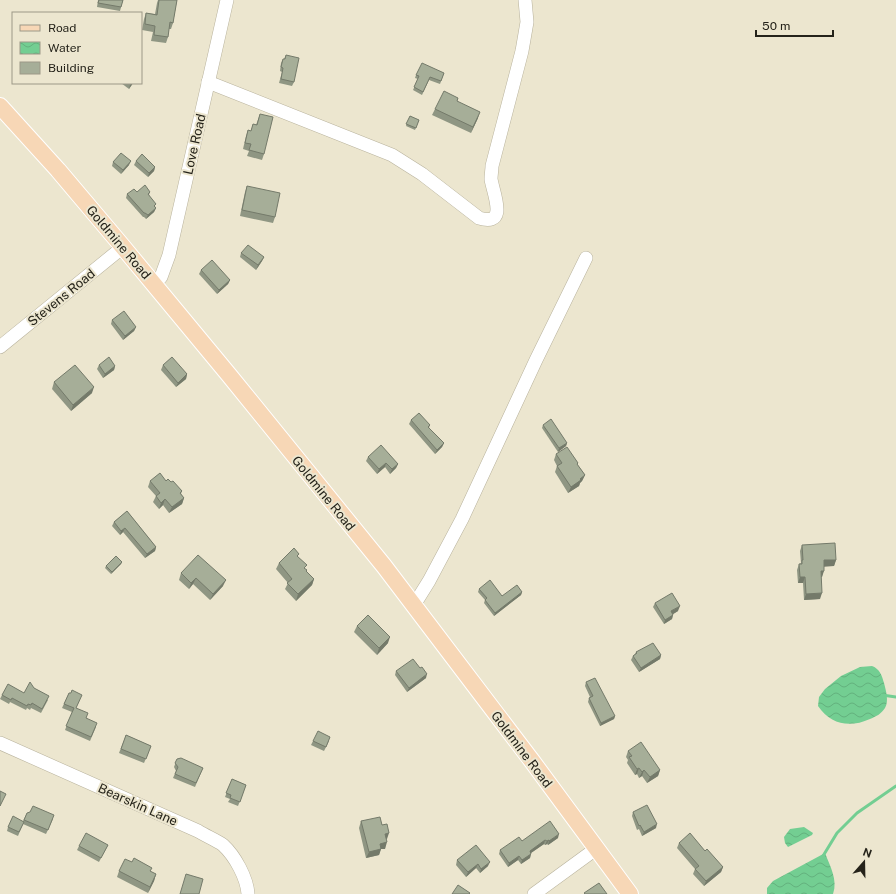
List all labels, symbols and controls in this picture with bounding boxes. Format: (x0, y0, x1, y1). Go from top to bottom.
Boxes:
legend (12, 12, 142, 84)
scale bar (756, 12, 833, 38)
text: 50 m (762, 19, 790, 33)
text: Road (48, 21, 76, 35)
text: Water (48, 41, 82, 55)
text: Building (48, 61, 94, 75)
street label: Love Road (180, 112, 209, 176)
street label: Goldmine Road (83, 202, 154, 282)
street label: Stevens Road (25, 266, 98, 329)
street label: Goldmine Road (289, 453, 358, 534)
street label: Goldmine Road (488, 708, 555, 790)
street label: Bearskin Lane (96, 780, 180, 829)
north arrow (844, 842, 884, 882)
text: N (861, 845, 874, 860)

